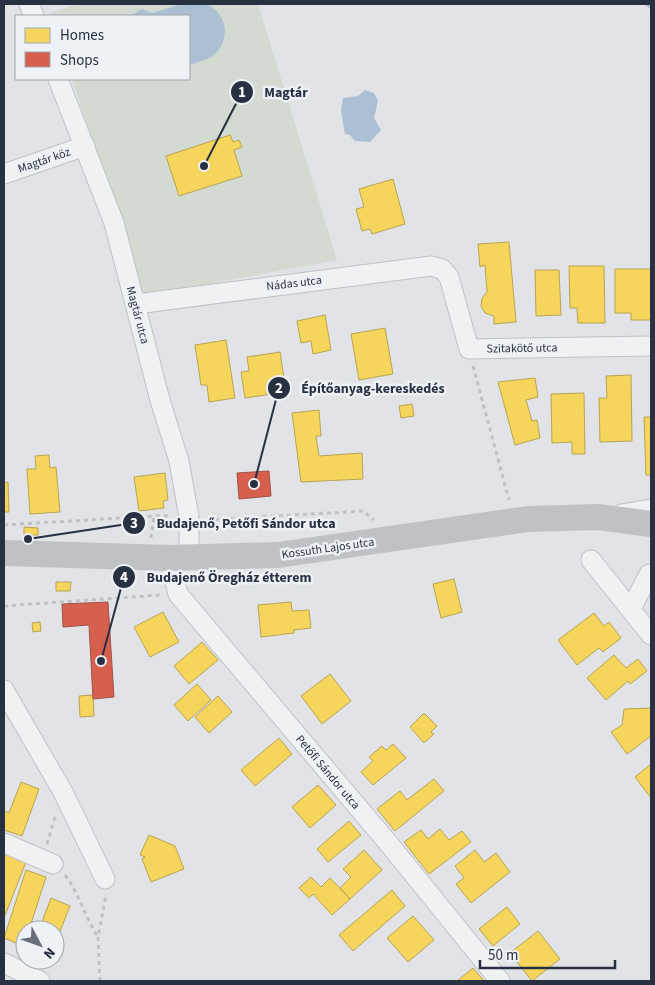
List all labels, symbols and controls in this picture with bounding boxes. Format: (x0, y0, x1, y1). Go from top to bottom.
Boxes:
legend (15, 15, 190, 80)
text: Homes (60, 25, 104, 46)
text: Shops (60, 50, 99, 71)
callout: Magtár (230, 78, 318, 107)
text: 1 (238, 82, 246, 103)
text: Magtár (264, 83, 308, 103)
street label: Magtár köz (16, 144, 73, 177)
street label: Nádas utca (265, 272, 323, 295)
street label: Magtár utca (122, 284, 153, 346)
street label: Szitakötő utca (486, 339, 558, 358)
callout: Építőanyag-kereskedés (266, 373, 455, 402)
text: 2 (275, 378, 283, 399)
text: Építőanyag-kereskedés (301, 379, 445, 399)
callout: Budajenő, Petőfi Sándor utca (121, 508, 345, 537)
text: 3 (130, 513, 138, 534)
text: Budajenő, Petőfi Sándor utca (156, 514, 336, 534)
street label: Kossuth Lajos utca (281, 534, 376, 563)
callout: Budajenő Öregház étterem (111, 563, 321, 592)
text: 4 (120, 567, 128, 588)
text: Budajenő Öregház étterem (147, 568, 312, 588)
street label: Petőfi Sándor utca (291, 732, 364, 813)
north arrow (15, 920, 65, 970)
scale bar (480, 938, 615, 970)
text: N (38, 943, 60, 963)
text: 50 m (488, 945, 518, 966)

